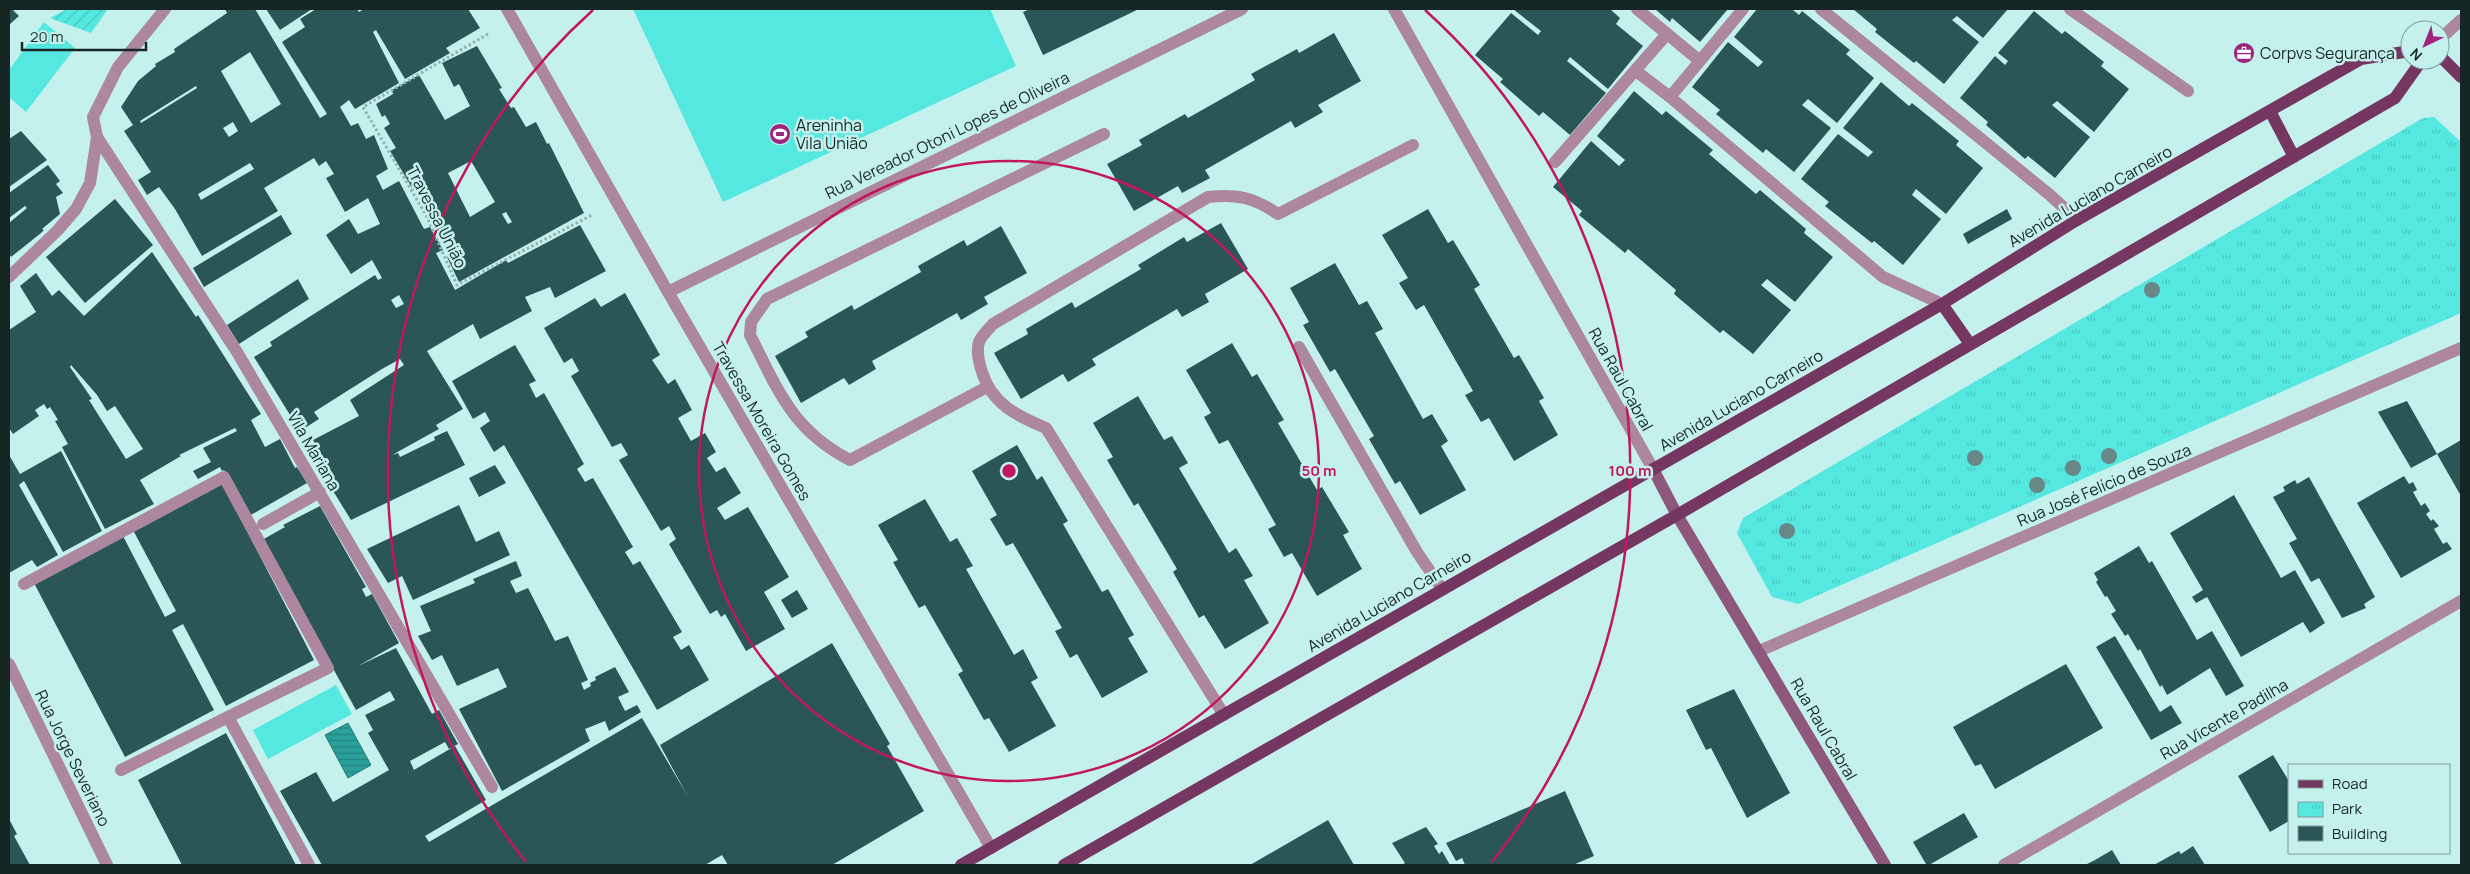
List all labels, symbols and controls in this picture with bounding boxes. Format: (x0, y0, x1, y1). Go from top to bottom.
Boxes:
scale bar (22, 20, 146, 52)
north arrow (2400, 20, 2450, 70)
text: 20 m (30, 26, 63, 47)
office icon: Corpvs Segurança (2232, 41, 2256, 65)
place label: Corpvs Segurança (2260, 42, 2395, 64)
text: N (2406, 44, 2426, 65)
street label: Rua Vereador Otoni Lopes de Oliveira (821, 66, 1073, 204)
place label: Areninha Vila União (796, 114, 868, 154)
sports icon: Areninha Vila União (768, 122, 792, 146)
street label: Avenida Luciano Carneiro (2004, 140, 2176, 252)
street label: Travessa União (402, 162, 472, 272)
street label: Rua Raul Cabral (1584, 323, 1658, 435)
street label: Travessa Moreira Gomes (707, 338, 817, 504)
street label: Avenida Luciano Carneiro (1655, 344, 1827, 456)
street label: Vila Mariana (282, 407, 346, 495)
street label: Rua José Felício de Souza (2014, 438, 2194, 532)
text: 50 m (1301, 460, 1337, 481)
text: 100 m (1609, 460, 1651, 481)
centre of rings (1000, 462, 1018, 480)
street label: Avenida Luciano Carneiro (1303, 545, 1475, 657)
street label: Rua Vicente Padilha (2156, 673, 2292, 765)
street label: Rua Raul Cabral (1786, 674, 1862, 784)
street label: Rua Jorge Severiano (30, 686, 116, 830)
legend (2288, 764, 2450, 854)
text: Road (2332, 773, 2368, 794)
text: Park (2332, 798, 2362, 819)
text: Building (2332, 823, 2387, 844)

